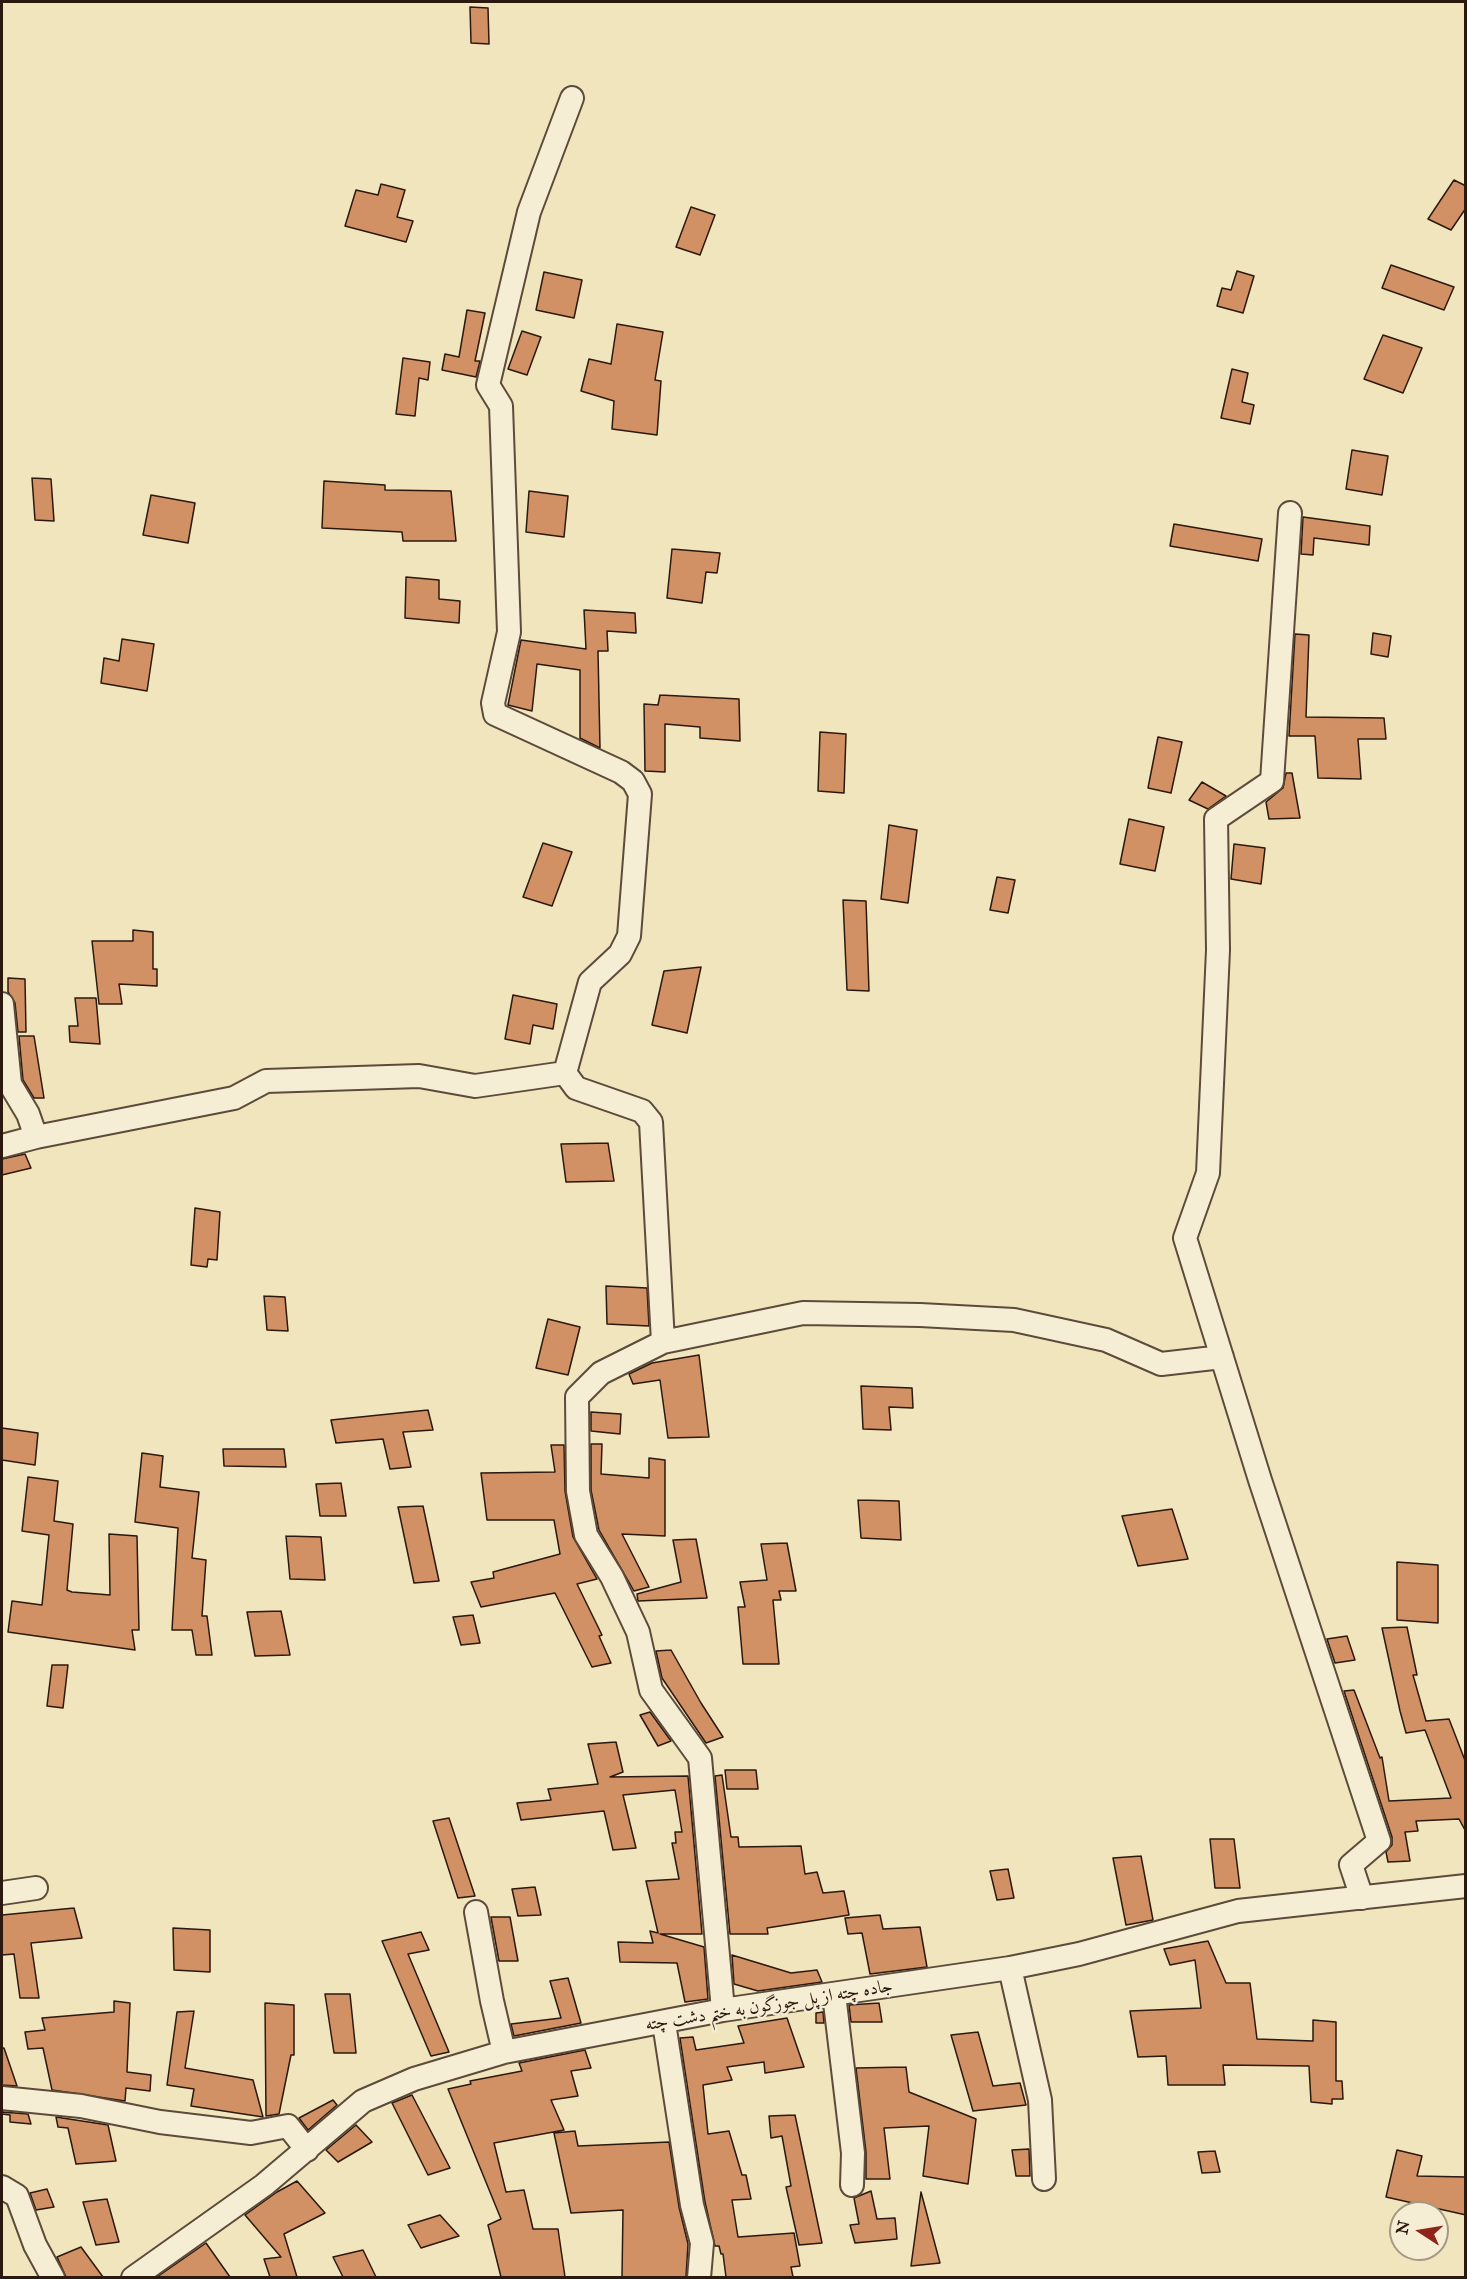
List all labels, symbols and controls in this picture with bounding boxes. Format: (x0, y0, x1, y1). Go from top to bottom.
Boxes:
street label: جاده چته از پل جوزگون به ختم دشت چته (644, 1976, 894, 2036)
north arrow (1389, 2201, 1449, 2261)
text: N (1392, 2219, 1414, 2236)

